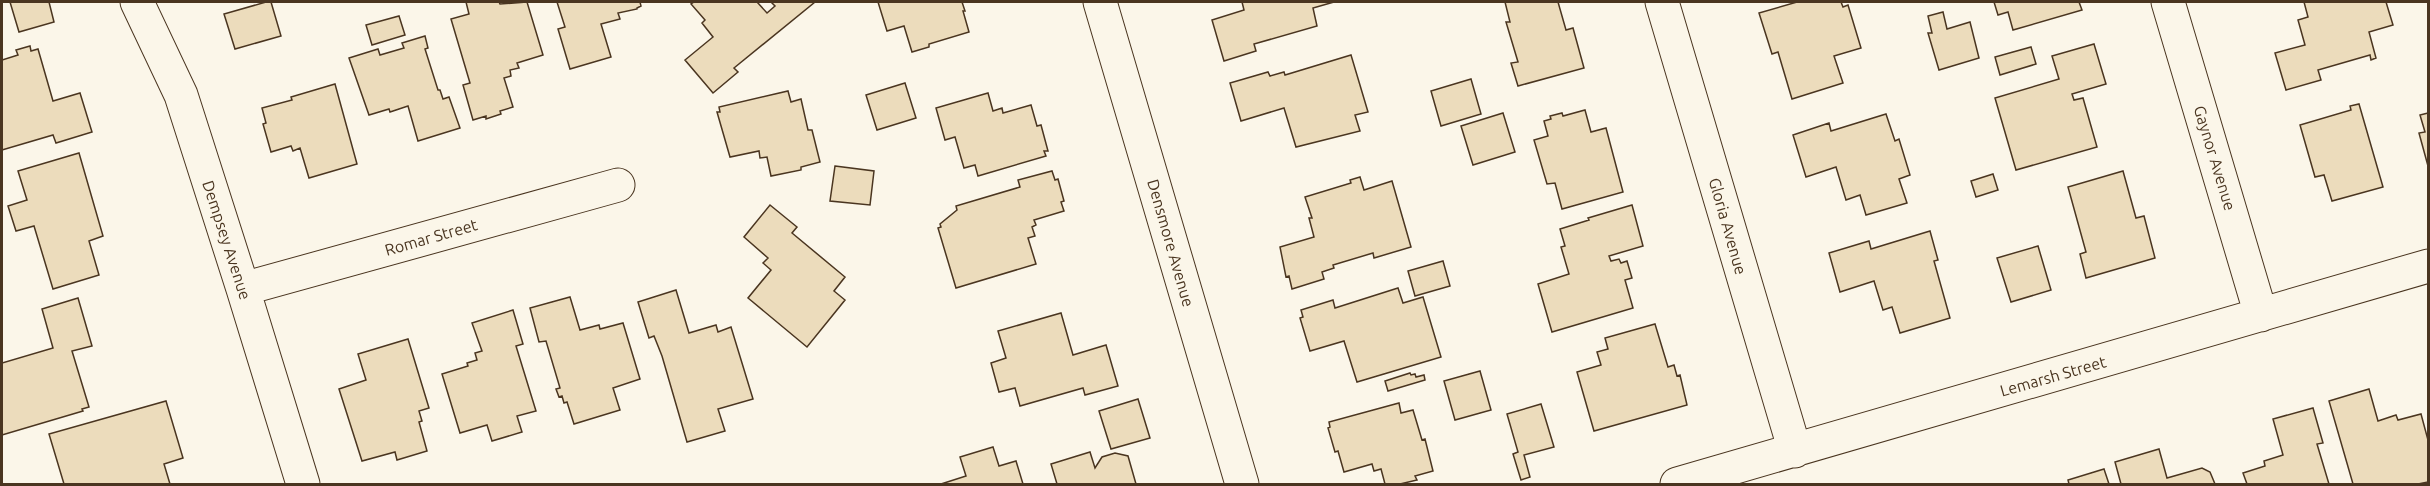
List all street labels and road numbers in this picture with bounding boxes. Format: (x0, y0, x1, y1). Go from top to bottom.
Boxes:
street label: Gaynor Avenue (2191, 103, 2239, 213)
street label: Gloria Avenue (1706, 176, 1750, 276)
street label: Densmore Avenue (1144, 177, 1198, 309)
street label: Dempsey Avenue (199, 178, 255, 302)
street label: Romar Street (383, 215, 480, 259)
street label: Lemarsh Street (1998, 352, 2109, 400)

